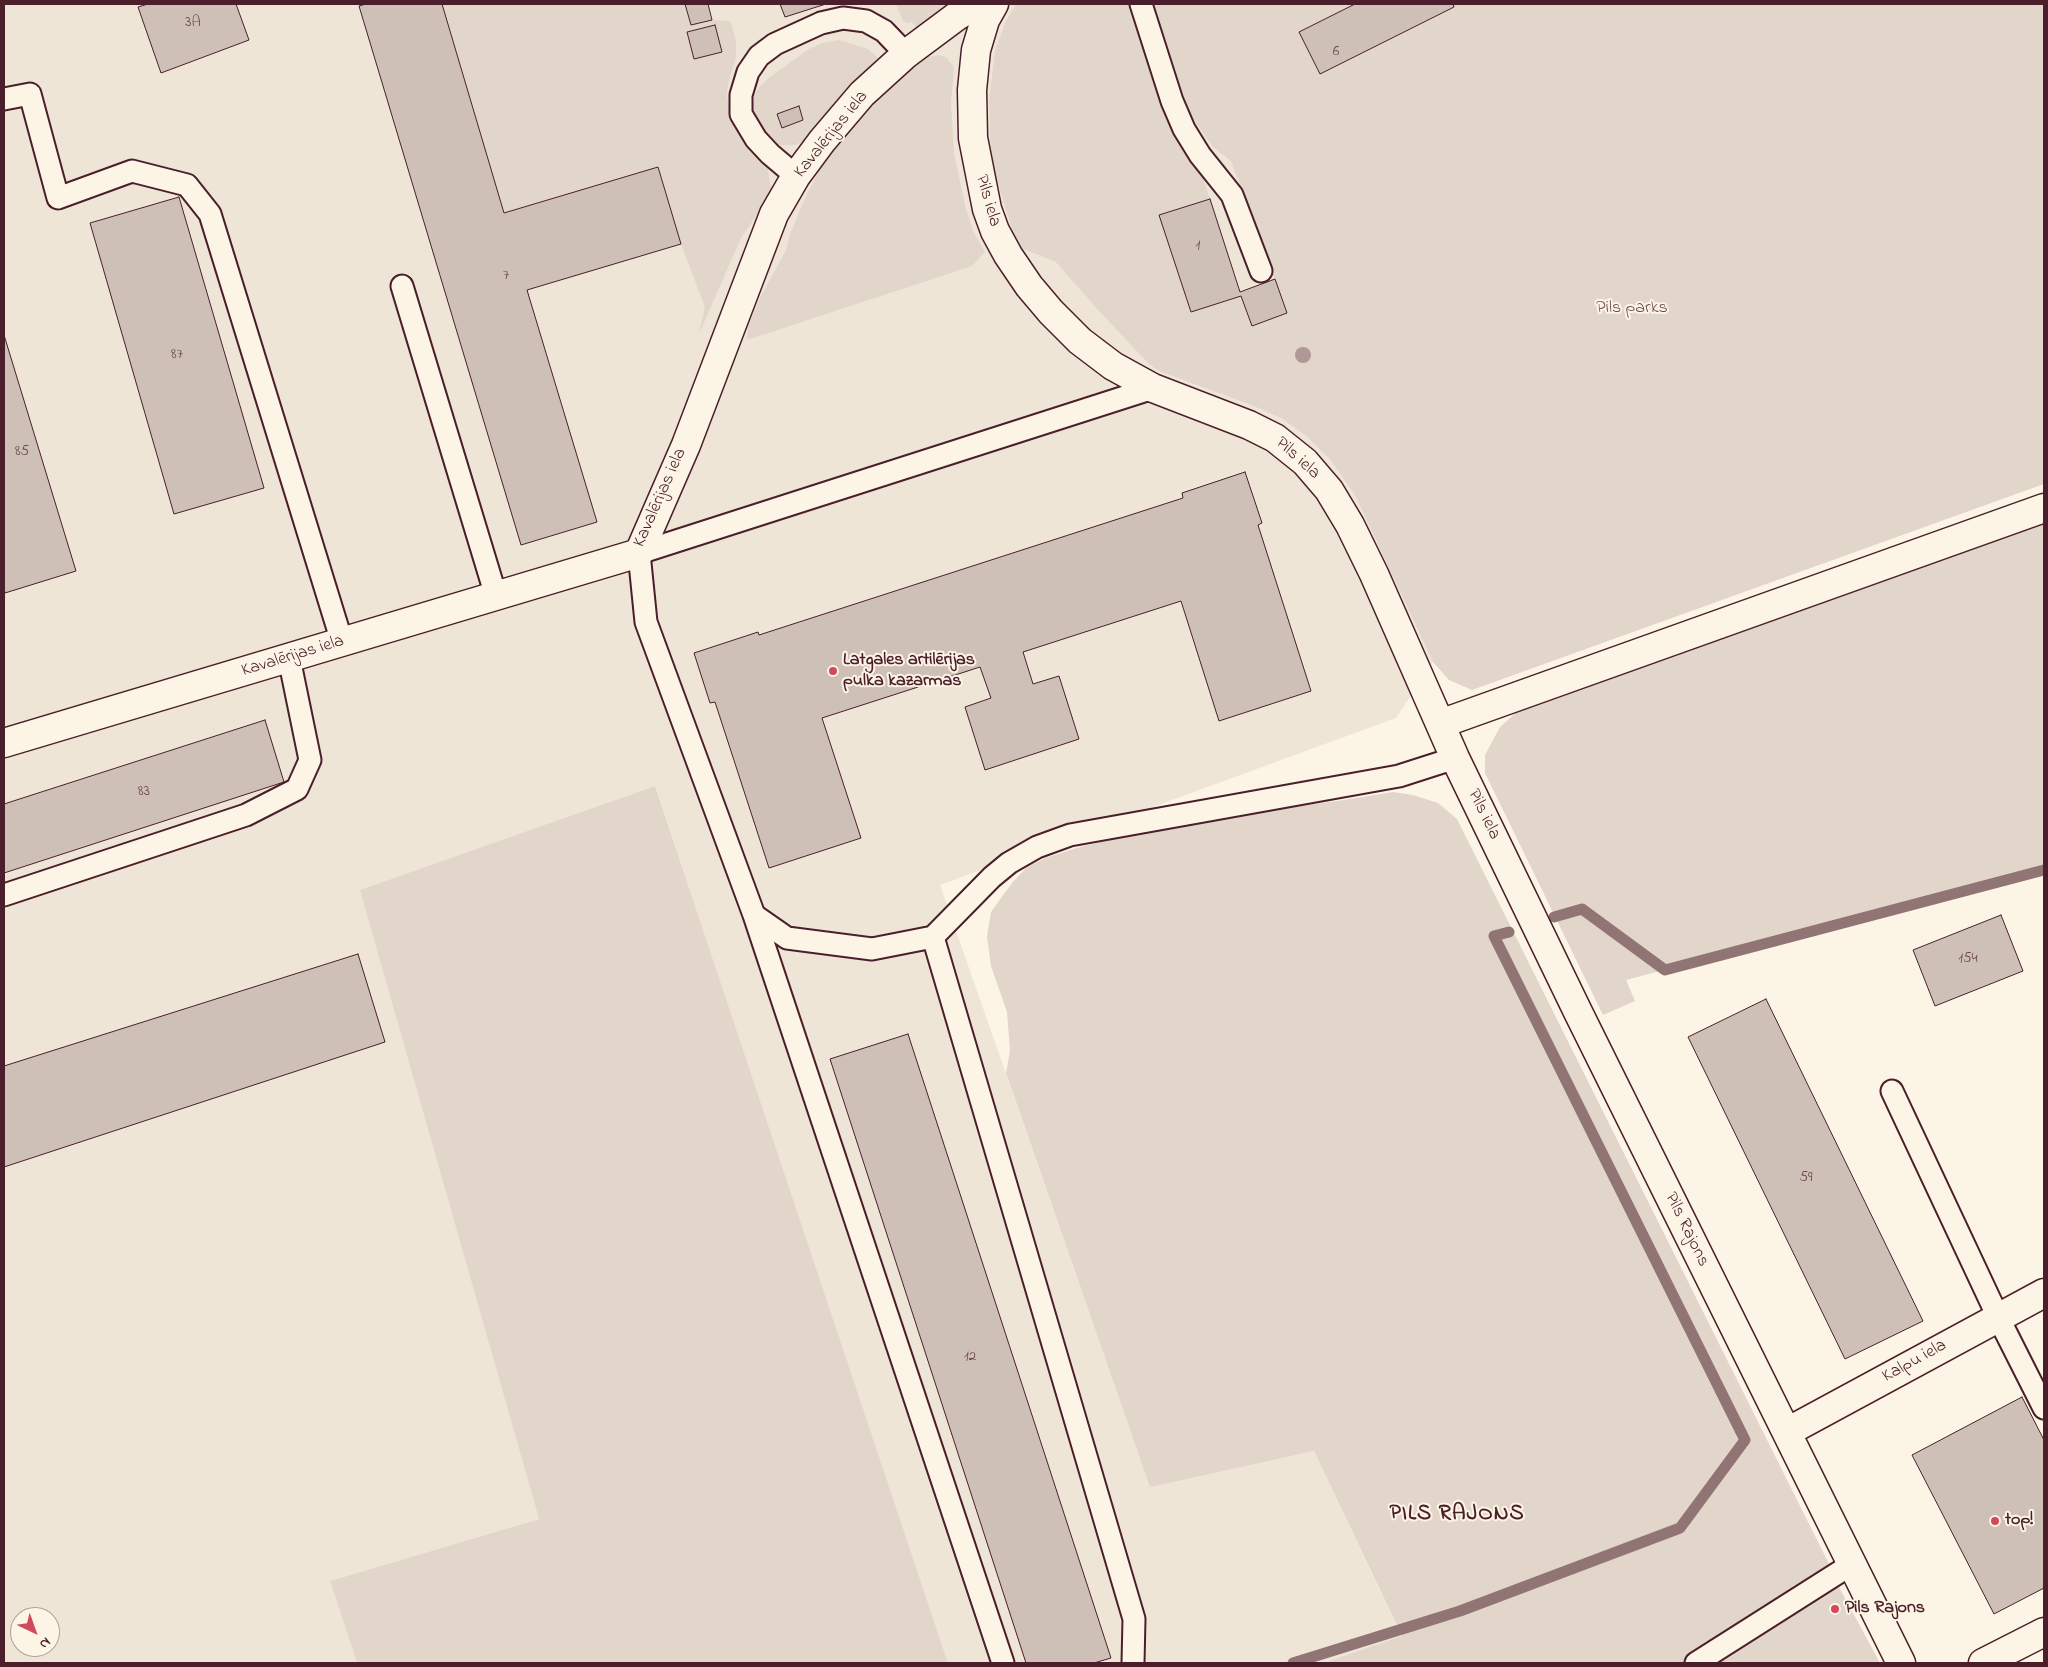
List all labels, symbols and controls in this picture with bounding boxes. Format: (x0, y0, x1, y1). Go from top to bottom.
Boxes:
house number: 3A (185, 15, 201, 33)
house number: 6 (1333, 44, 1339, 62)
street label: Kavalērijas iela (790, 87, 874, 183)
street label: Pils iela (969, 172, 1005, 230)
house number: 1 (1196, 238, 1200, 256)
house number: 7 (503, 268, 509, 286)
park label: Pils parks (1596, 298, 1668, 320)
house number: 87 (171, 347, 183, 365)
street label: Pils iela (1270, 433, 1324, 485)
house number: 85 (15, 444, 29, 462)
street label: Kavalērijas iela (630, 445, 692, 551)
street label: Kavalērijas iela (239, 631, 347, 683)
place label: Latgales artilērijas pulka kazarmas (843, 650, 975, 692)
marker: Latgales artilērijas pulka kazarmas (827, 665, 839, 677)
house number: 83 (138, 784, 150, 802)
street label: Pils iela (1462, 786, 1504, 844)
house number: 154 (1958, 951, 1978, 969)
house number: 59 (1799, 1170, 1813, 1188)
street label: Pils Rajons (1659, 1189, 1713, 1271)
street label: Kalpu iela (1879, 1336, 1951, 1388)
house number: 12 (964, 1349, 976, 1367)
district label: PILS RAJONS (1388, 1502, 1526, 1528)
place label: top! (2005, 1510, 2033, 1532)
marker: top! (1989, 1515, 2001, 1527)
place label: Pils Rajons (1845, 1598, 1925, 1620)
marker: Pils Rajons (1829, 1603, 1841, 1615)
north arrow (10, 1607, 60, 1657)
text: N (34, 1632, 55, 1654)

